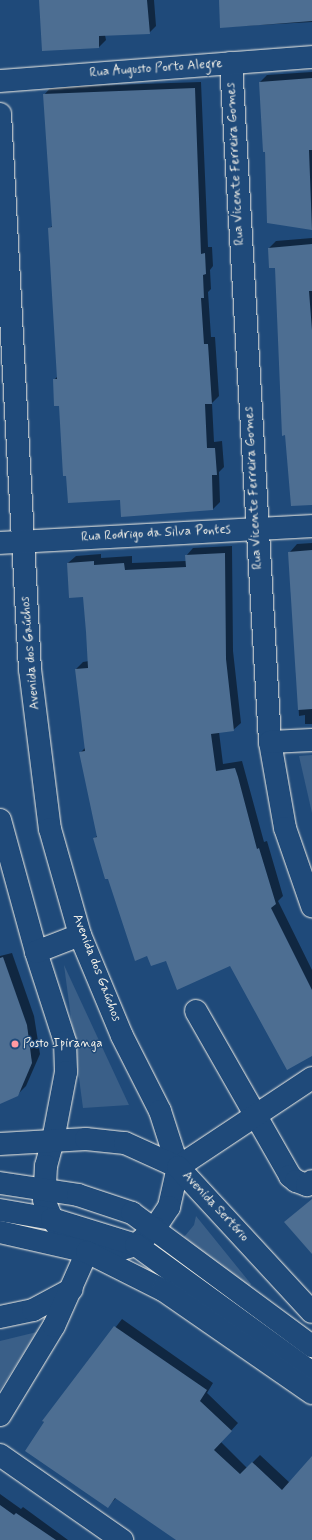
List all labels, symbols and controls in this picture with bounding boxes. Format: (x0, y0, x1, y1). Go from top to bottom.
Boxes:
street label: Rua Augusto Porto Alegre (89, 57, 223, 81)
street label: Rua Vicente Ferreira Gomes (224, 84, 248, 244)
street label: Rua Vicente Ferreira Gomes (242, 408, 266, 568)
street label: Rua Rodrigo da Silva Pontes (82, 522, 230, 546)
street label: Avenida dos Gaúchos (18, 597, 44, 709)
street label: Avenida dos Gaúchos (69, 913, 123, 1023)
place label: Posto Ipiranga (23, 1036, 103, 1052)
marker: Posto Ipiranga (10, 1039, 20, 1049)
street label: Avenida Sertório (178, 1168, 252, 1246)

